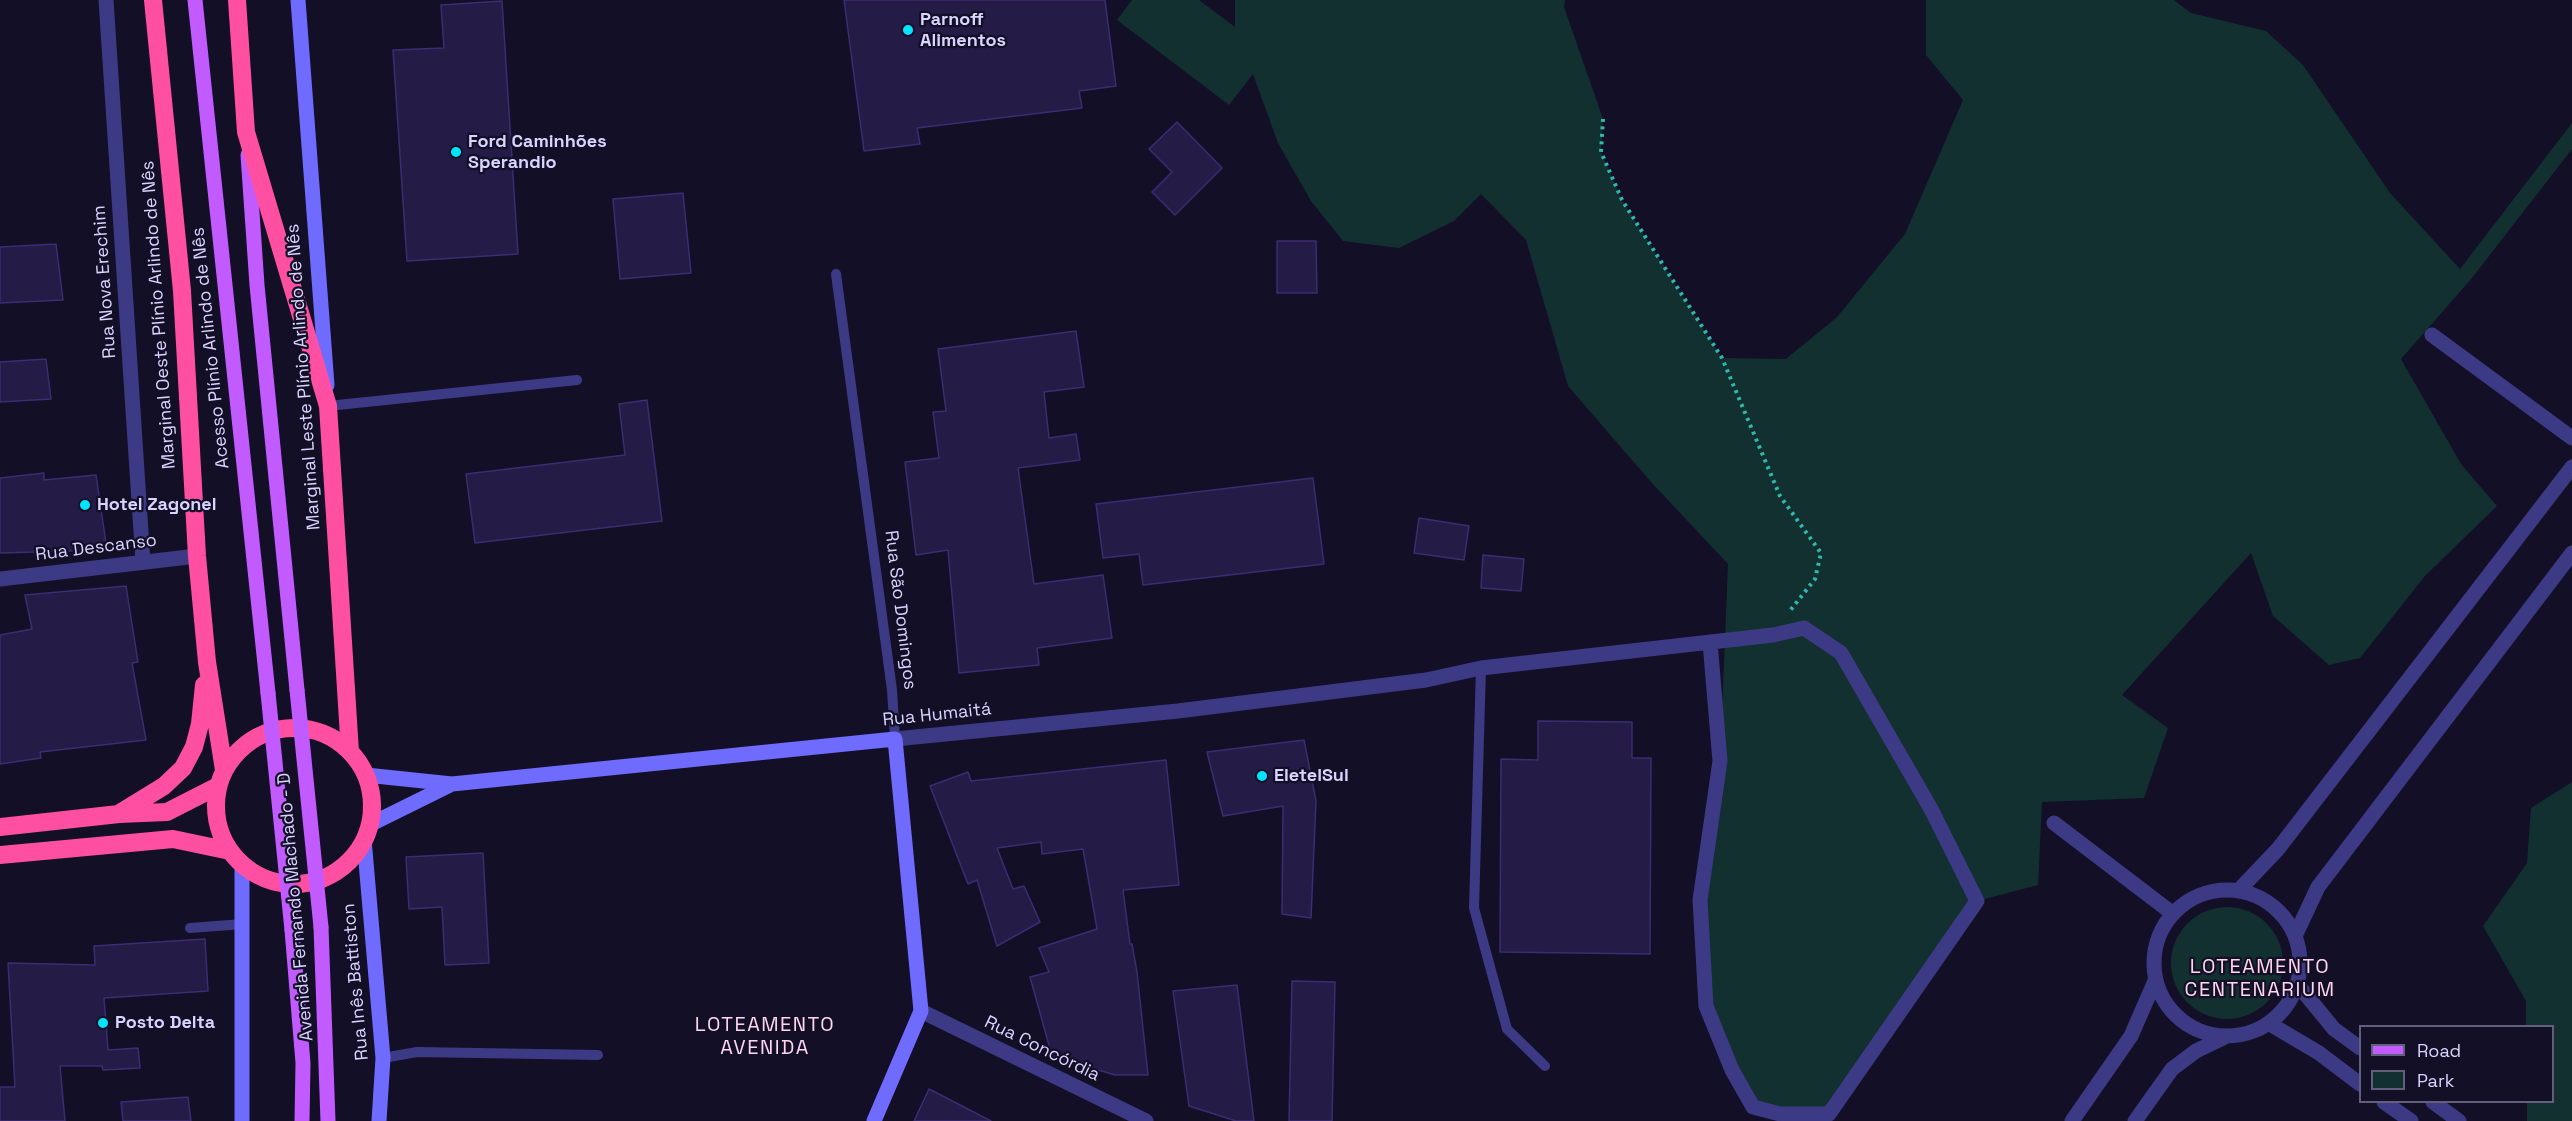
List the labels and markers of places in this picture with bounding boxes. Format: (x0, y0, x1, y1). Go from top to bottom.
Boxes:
place label: Parnoff Alimentos (920, 9, 1006, 52)
marker: Parnoff Alimentos (901, 23, 915, 37)
place label: Ford Caminhões Sperandio (468, 131, 607, 174)
marker: Ford Caminhões Sperandio (449, 145, 463, 159)
place label: Hotel Zagonel (97, 494, 217, 516)
marker: Hotel Zagonel (78, 498, 92, 512)
place label: EletelSul (1274, 765, 1349, 787)
marker: EletelSul (1255, 769, 1269, 783)
place label: Posto Delta (115, 1012, 215, 1034)
marker: Posto Delta (96, 1016, 110, 1030)

